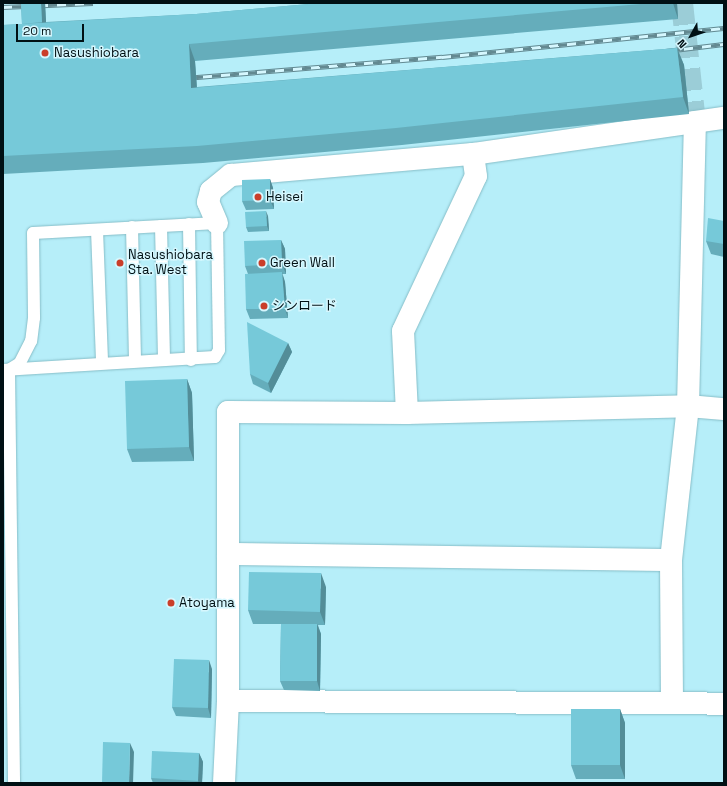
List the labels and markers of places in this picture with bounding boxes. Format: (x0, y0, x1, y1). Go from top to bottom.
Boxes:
place label: Nasushiobara (54, 45, 139, 61)
marker: Nasushiobara (39, 47, 51, 59)
place label: Heisei (266, 189, 303, 205)
marker: Heisei (253, 192, 263, 202)
place label: Nasushiobara Sta. West (128, 248, 213, 279)
place label: Green Wall (270, 255, 335, 271)
marker: Nasushiobara Sta. West (115, 258, 125, 268)
marker: Green Wall (257, 258, 267, 268)
place label: シンロード (272, 298, 337, 314)
marker: シンロード (259, 301, 269, 311)
place label: Atoyama (179, 595, 235, 611)
marker: Atoyama (166, 598, 176, 608)

